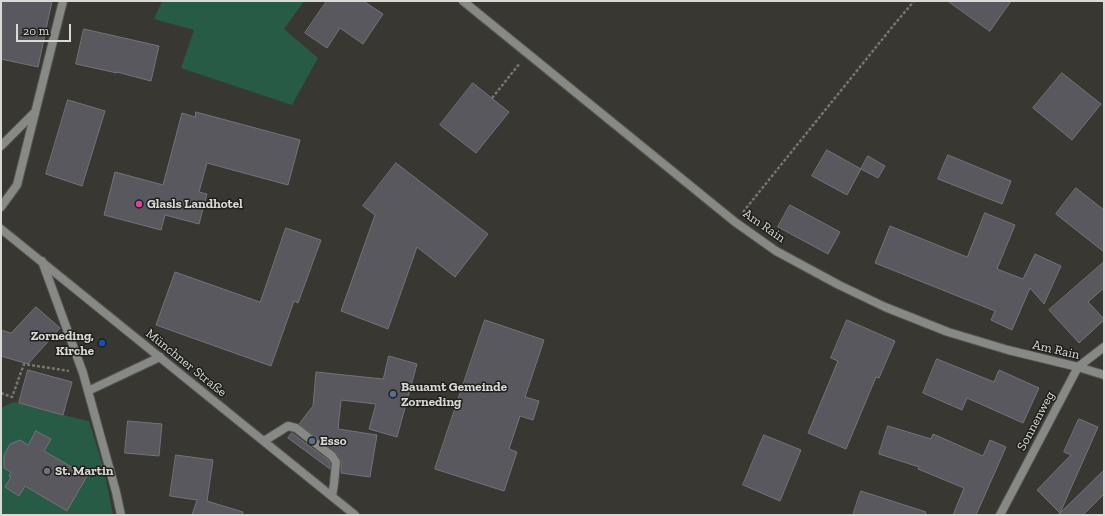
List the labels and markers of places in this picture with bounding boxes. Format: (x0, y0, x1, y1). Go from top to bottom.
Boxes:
place label: Glasls Landhotel (147, 196, 243, 212)
marker: Glasls Landhotel (134, 199, 144, 209)
place label: Zorneding, Kirche (31, 328, 94, 359)
marker: Zorneding, Kirche (97, 338, 107, 348)
place label: Bauamt Gemeinde Zorneding (401, 379, 507, 410)
marker: Bauamt Gemeinde Zorneding (388, 389, 398, 399)
place label: Esso (320, 433, 346, 449)
marker: Esso (307, 436, 317, 446)
place label: St. Martin (55, 463, 113, 479)
marker: St. Martin (42, 466, 52, 476)

